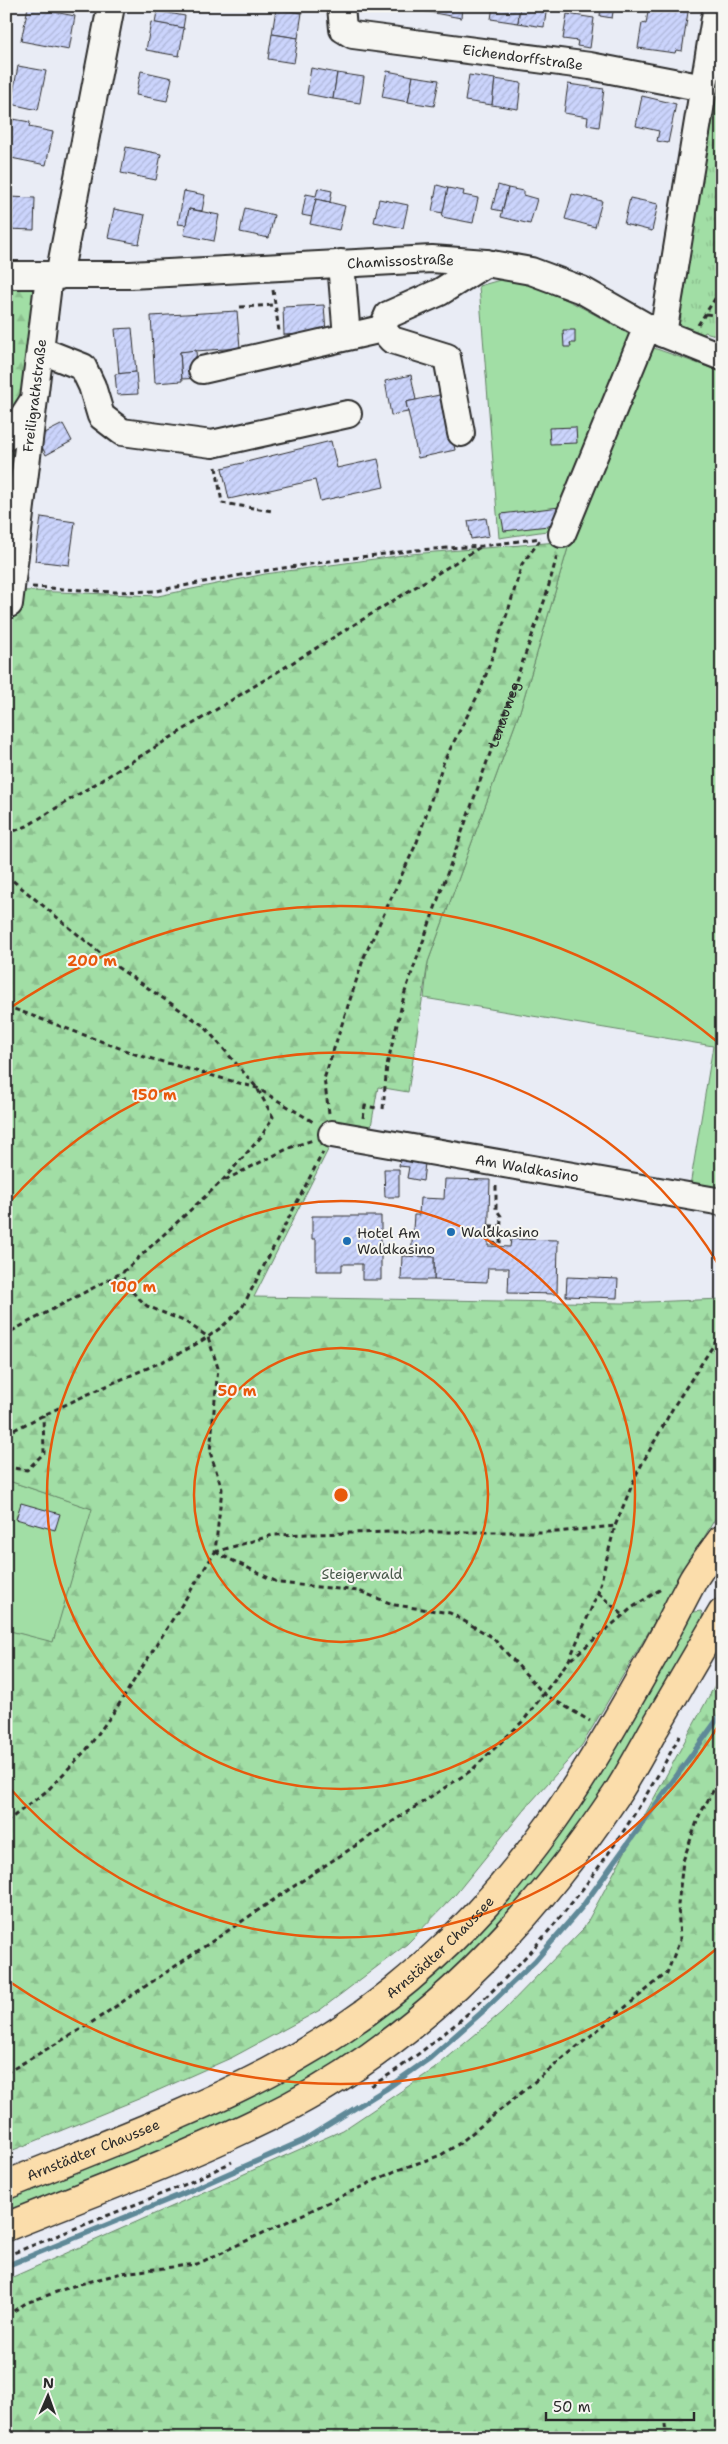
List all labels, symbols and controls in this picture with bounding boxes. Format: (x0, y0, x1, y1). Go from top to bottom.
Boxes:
street label: Eichendorffstraße (461, 40, 584, 74)
street label: Chamissostraße (347, 250, 455, 272)
street label: Freiligrathstraße (19, 338, 50, 453)
street label: Lenauweg (484, 679, 524, 750)
text: 200 m (67, 951, 117, 971)
text: 150 m (131, 1085, 177, 1105)
street label: Am Waldkasino (474, 1150, 580, 1186)
place label: Waldkasino (461, 1223, 539, 1241)
place label: Hotel Am Waldkasino (357, 1224, 435, 1258)
marker: Waldkasino (445, 1226, 457, 1238)
marker: Hotel Am Waldkasino (341, 1235, 353, 1247)
text: 100 m (110, 1277, 156, 1297)
text: 50 m (218, 1381, 257, 1401)
centre of rings (332, 1486, 350, 1504)
park label: Steigerwald (321, 1565, 403, 1583)
street label: Arnstädter Chaussee (382, 1892, 498, 2002)
street label: Arnstädter Chaussee (24, 2115, 162, 2185)
north arrow (22, 2372, 72, 2422)
text: N (43, 2374, 54, 2392)
scale bar (546, 2389, 693, 2421)
text: 50 m (553, 2397, 591, 2417)

